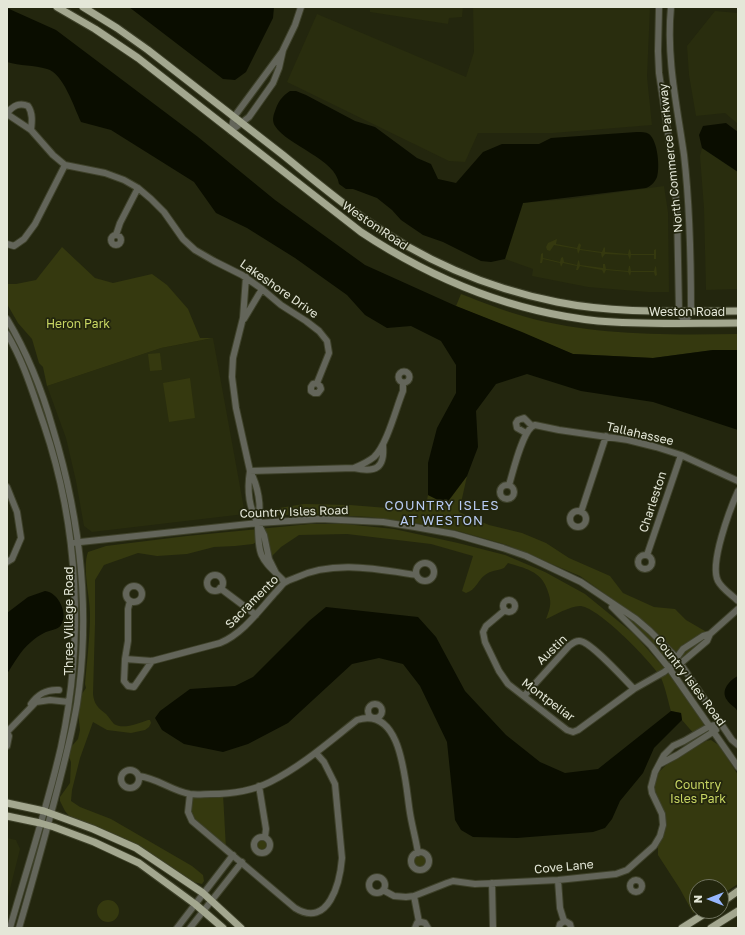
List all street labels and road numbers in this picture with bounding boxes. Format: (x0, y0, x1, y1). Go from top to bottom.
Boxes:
street label: North Commerce Parkway (656, 83, 686, 233)
street label: Weston Road (339, 199, 411, 253)
street label: Lakeshore Drive (237, 257, 321, 321)
street label: Weston Road (649, 305, 725, 319)
street label: Tallahassee (605, 419, 675, 449)
street label: Charleston (636, 470, 670, 534)
street label: Country Isles Road (239, 503, 349, 521)
street label: Three Village Road (62, 567, 76, 675)
street label: Sacramento (222, 572, 282, 632)
street label: Austin (534, 632, 570, 668)
street label: Country Isles Road (651, 633, 729, 729)
street label: Montpeliar (519, 675, 577, 725)
street label: Cove Lane (534, 857, 594, 877)

